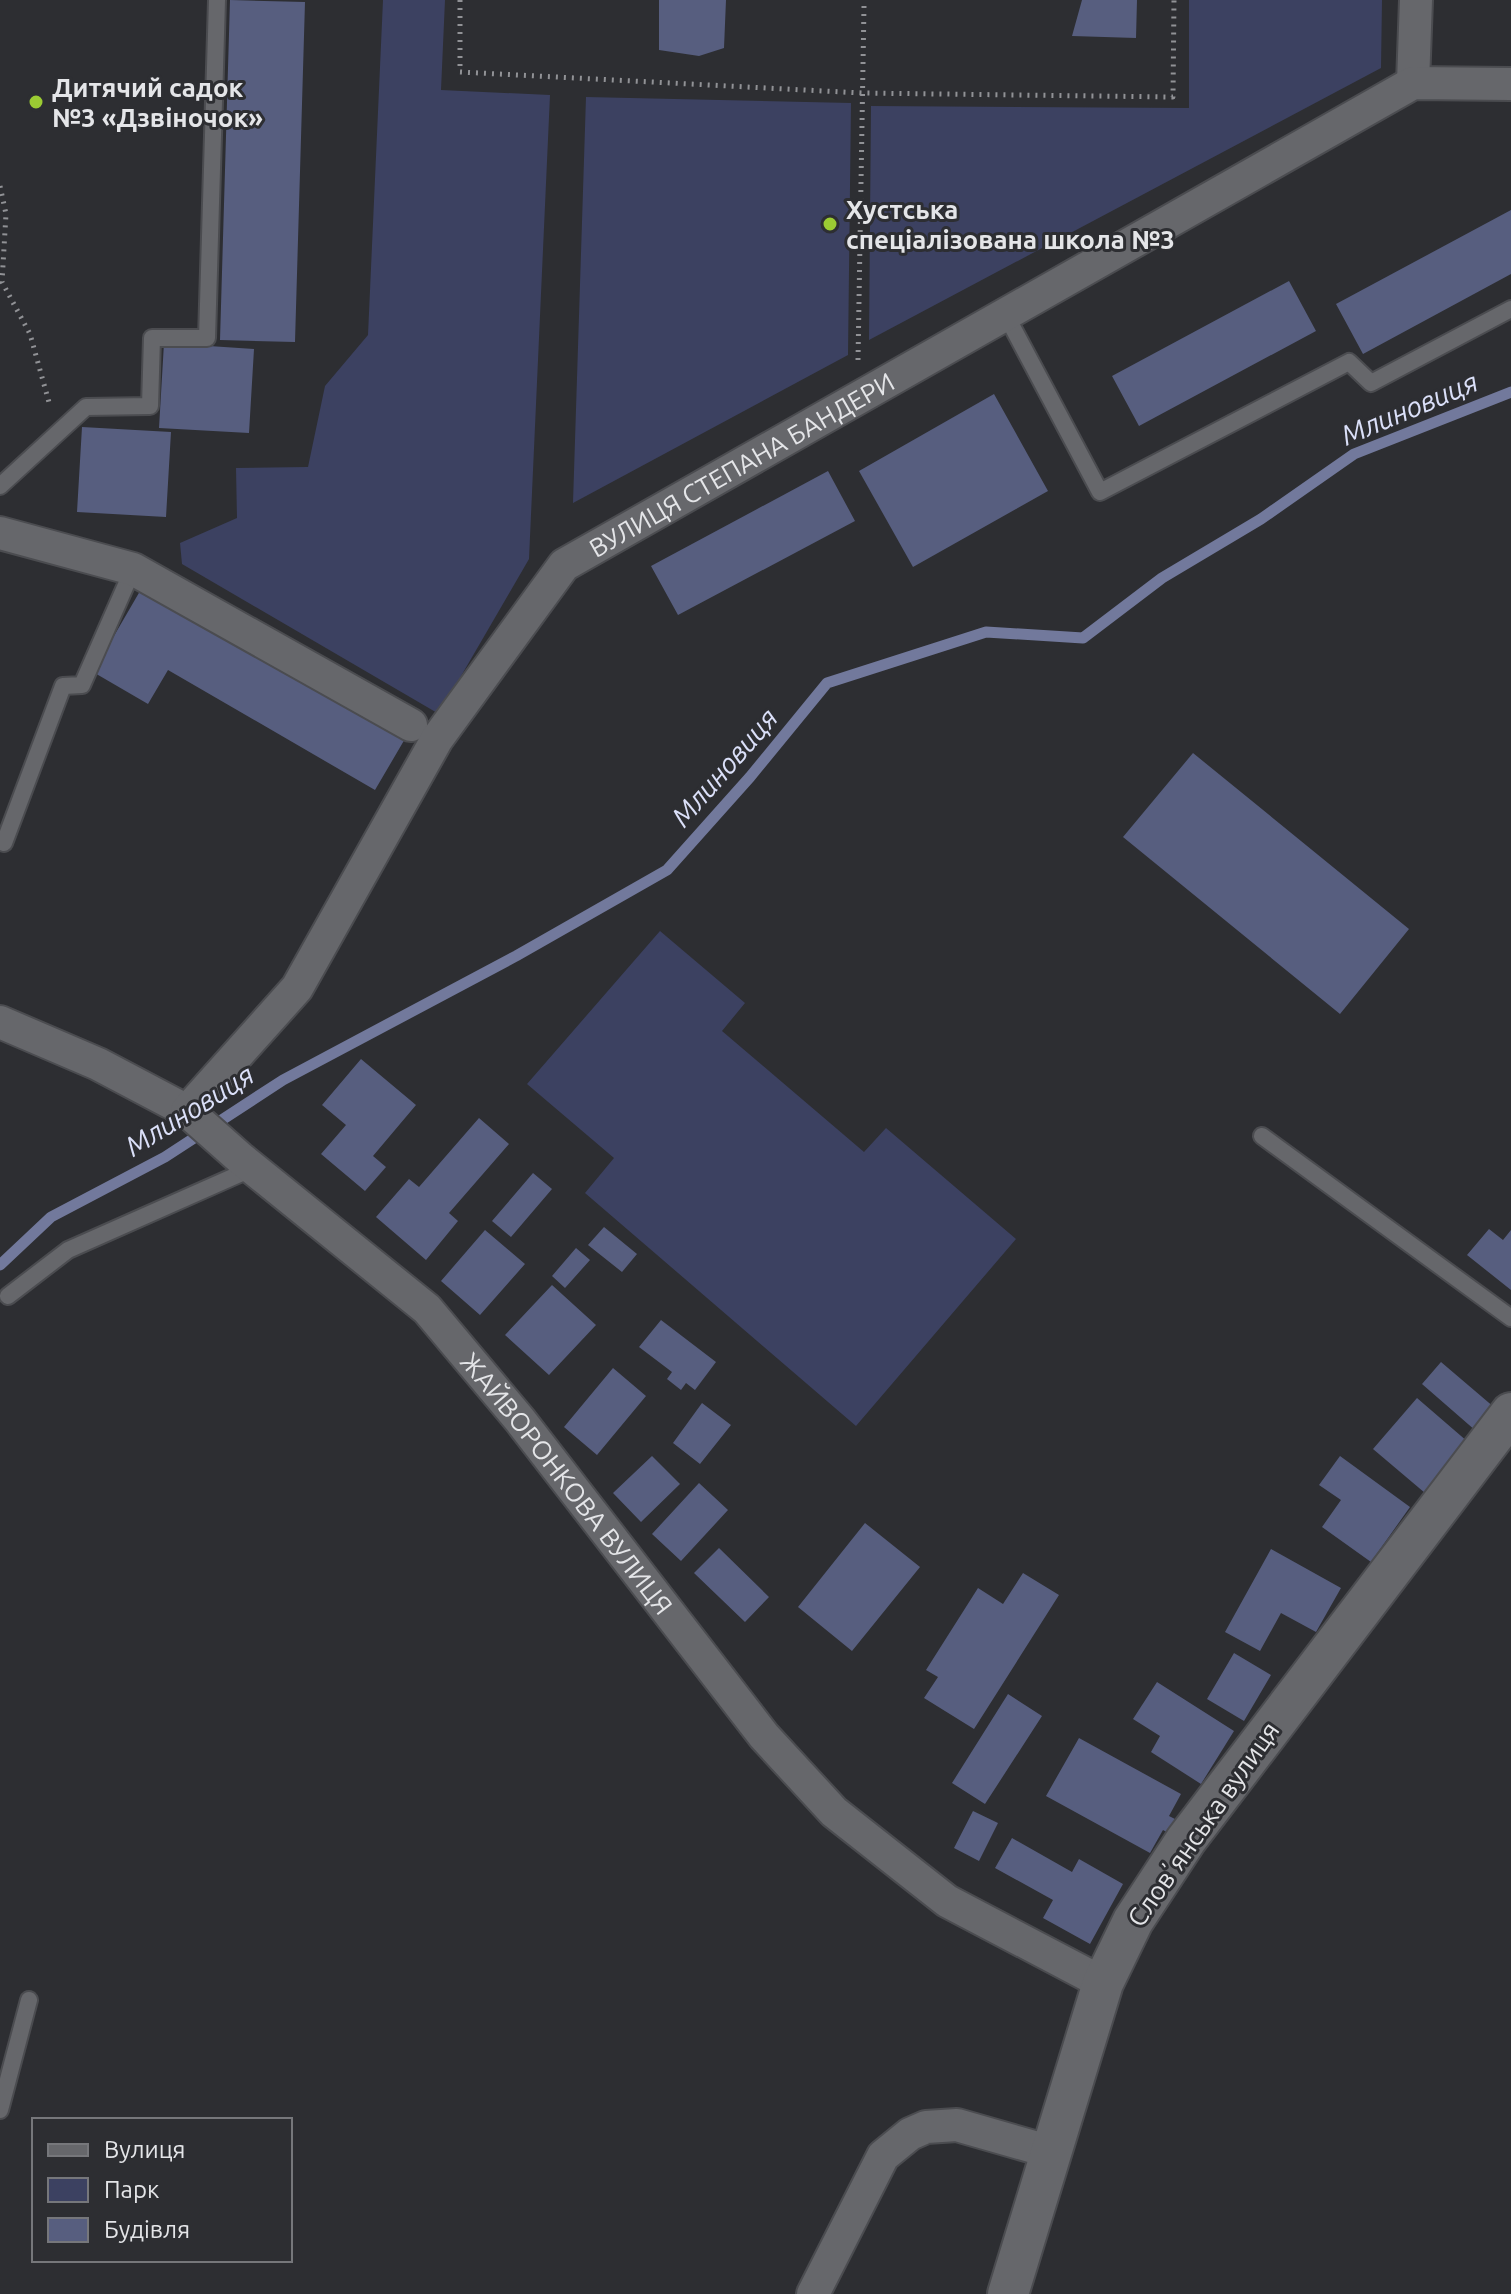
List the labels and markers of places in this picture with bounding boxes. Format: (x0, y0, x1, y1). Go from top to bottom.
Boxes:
place label: Дитячий садок №3 «Дзвіночок» (52, 73, 263, 132)
marker: Дитячий садок №3 «Дзвіночок» (27, 93, 45, 111)
place label: Хустська спеціалізована школа №3 (846, 195, 1175, 254)
marker: Хустська спеціалізована школа №3 (821, 215, 839, 233)

